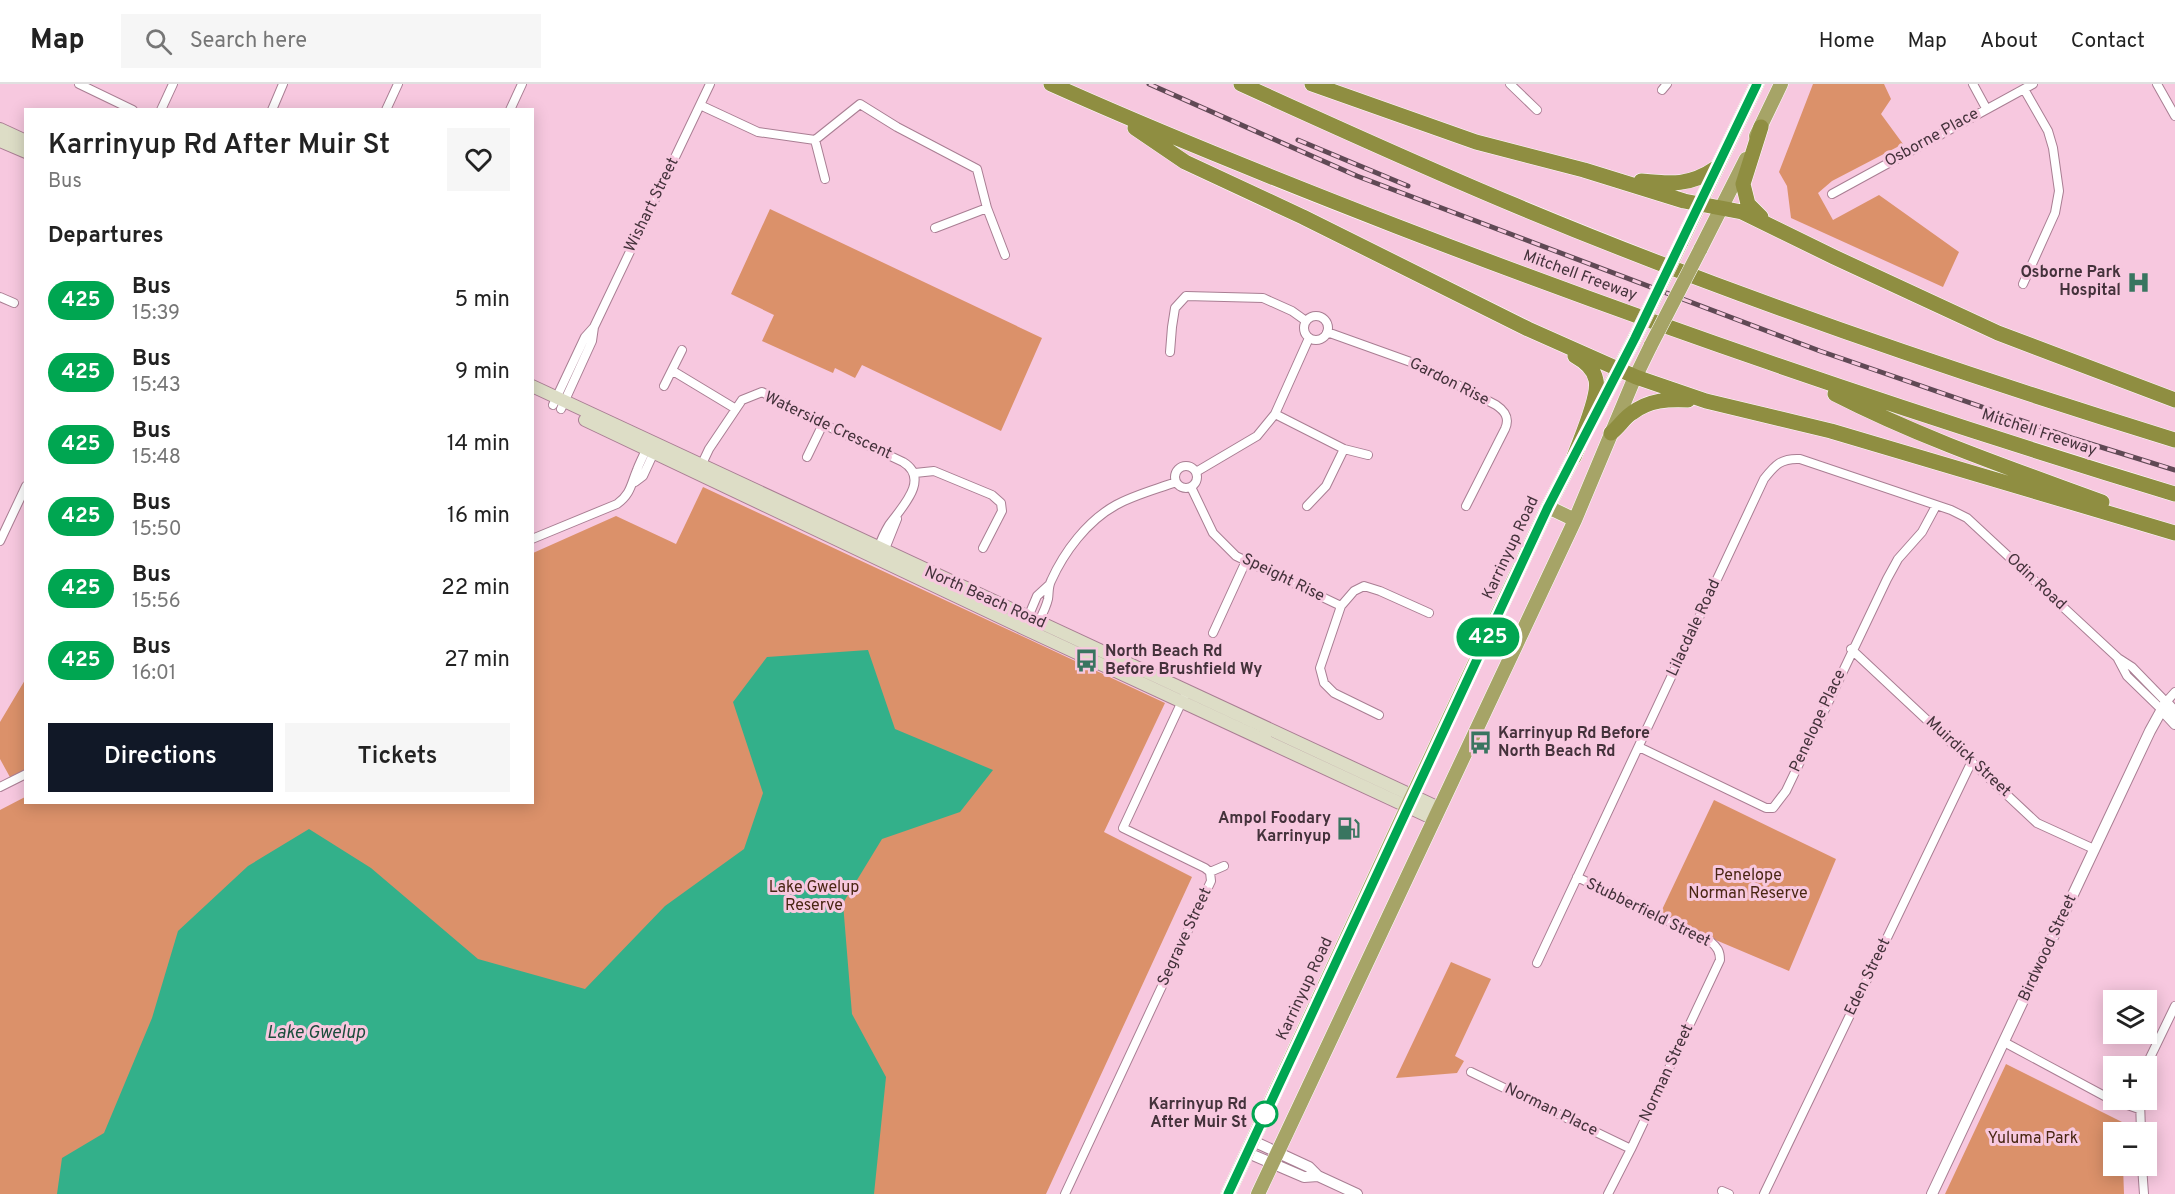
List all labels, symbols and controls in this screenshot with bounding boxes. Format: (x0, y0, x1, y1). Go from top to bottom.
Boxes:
search box (121, 14, 541, 68)
text: Map (30, 23, 85, 59)
icon: search (142, 25, 175, 58)
text: Search here (190, 28, 307, 55)
text: Home (1819, 28, 1875, 55)
text: Map (1908, 28, 1947, 55)
text: About (1980, 28, 2038, 55)
text: Contact (2071, 28, 2145, 55)
street label: Osborne Place (1882, 104, 1982, 172)
text: Karrinyup Rd After Muir St (48, 128, 390, 164)
button: heart (447, 128, 510, 191)
street label: Wishart Street (620, 154, 684, 256)
text: Bus (48, 169, 82, 195)
text: Departures (48, 223, 164, 250)
street label: Mitchell Freeway (1520, 246, 1640, 306)
place label: Osborne Park Hospital (2020, 263, 2121, 301)
hospital icon: Osborne Park Hospital (2126, 269, 2152, 295)
text: Bus (132, 274, 171, 301)
text: 425 (61, 287, 101, 314)
text: 5 min (455, 287, 510, 314)
text: 15:39 (132, 301, 180, 327)
text: Bus (132, 346, 171, 373)
street label: Gardon Rise (1406, 353, 1492, 411)
text: 425 (61, 359, 101, 386)
text: 9 min (455, 359, 510, 386)
text: 15:43 (132, 373, 181, 399)
street label: Waterside Crescent (761, 388, 895, 464)
street label: Mitchell Freeway (1979, 405, 2099, 461)
text: Bus (132, 418, 171, 445)
text: 425 (61, 431, 101, 458)
text: 14 min (447, 431, 510, 458)
text: 15:48 (132, 445, 181, 471)
text: Bus (132, 490, 171, 517)
street label: Karrinyup Road (1478, 493, 1544, 603)
text: 425 (61, 503, 101, 530)
text: 16 min (447, 503, 510, 530)
text: 15:50 (132, 517, 182, 543)
street label: Speight Rise (1238, 549, 1328, 607)
street label: Odin Road (2002, 549, 2070, 615)
text: Bus (132, 562, 171, 589)
street label: North Beach Road (921, 562, 1049, 634)
text: 425 (61, 575, 101, 602)
text: 22 min (441, 575, 510, 602)
street label: Lilacdale Road (1663, 576, 1725, 680)
text: 15:56 (132, 589, 181, 615)
line badge: 425 (1454, 618, 1522, 656)
text: 425 (1468, 624, 1508, 651)
text: Bus (132, 634, 171, 661)
place label: North Beach Rd Before Brushfield Wy (1105, 642, 1262, 680)
text: 425 (61, 647, 101, 674)
text: 27 min (444, 647, 510, 674)
bus stop icon: North Beach Rd Before Brushfield Wy (1074, 648, 1100, 674)
text: 16:01 (132, 661, 176, 687)
street label: Penelope Place (1785, 666, 1851, 776)
street label: Muirdick Street (1921, 712, 2015, 802)
button: Directions (48, 723, 273, 792)
button: Tickets (285, 723, 510, 792)
place label: Karrinyup Rd Before North Beach Rd (1498, 724, 1650, 762)
bus stop icon: Karrinyup Rd Before North Beach Rd (1467, 730, 1493, 756)
place label: Ampol Foodary Karrinyup (1218, 809, 1331, 847)
fuel station icon: Ampol Foodary Karrinyup (1336, 815, 1362, 841)
park label: Penelope Norman Reserve (1688, 866, 1808, 904)
street label: Stubberfield Street (1582, 874, 1714, 952)
park label: Lake Gwelup Reserve (769, 878, 859, 916)
street label: Segrave Street (1154, 885, 1216, 989)
street label: Birdwood Street (2014, 891, 2082, 1005)
street label: Karrinyup Road (1272, 934, 1338, 1044)
street label: Eden Street (1841, 935, 1895, 1019)
map controls (2103, 990, 2157, 1176)
button: layers (2103, 990, 2157, 1044)
street label: Norman Street (1636, 1021, 1698, 1125)
water label: Lake Gwelup (267, 1022, 365, 1045)
button: + (2103, 1056, 2157, 1110)
street label: Norman Place (1501, 1079, 1601, 1141)
place label: Karrinyup Rd After Muir St (1149, 1095, 1247, 1133)
marker: Karrinyup Rd After Muir St (1252, 1101, 1278, 1127)
button: − (2103, 1122, 2157, 1176)
park label: Yuluma Park (1988, 1129, 2078, 1149)

